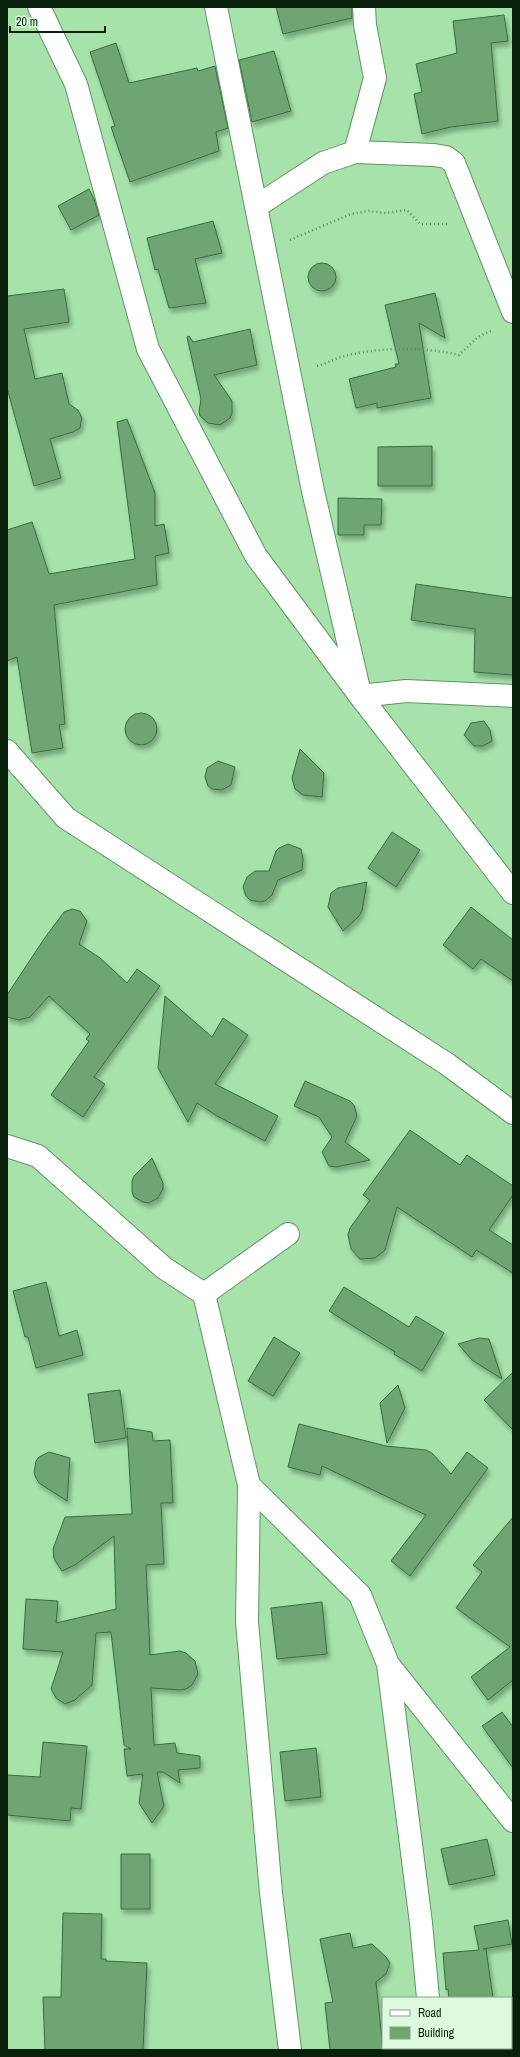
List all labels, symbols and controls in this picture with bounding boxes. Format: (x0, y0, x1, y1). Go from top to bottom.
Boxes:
scale bar (10, 8, 105, 34)
text: 20 m (16, 14, 38, 30)
legend (382, 1997, 512, 2049)
text: Road (418, 2005, 442, 2021)
text: Building (418, 2025, 455, 2041)

